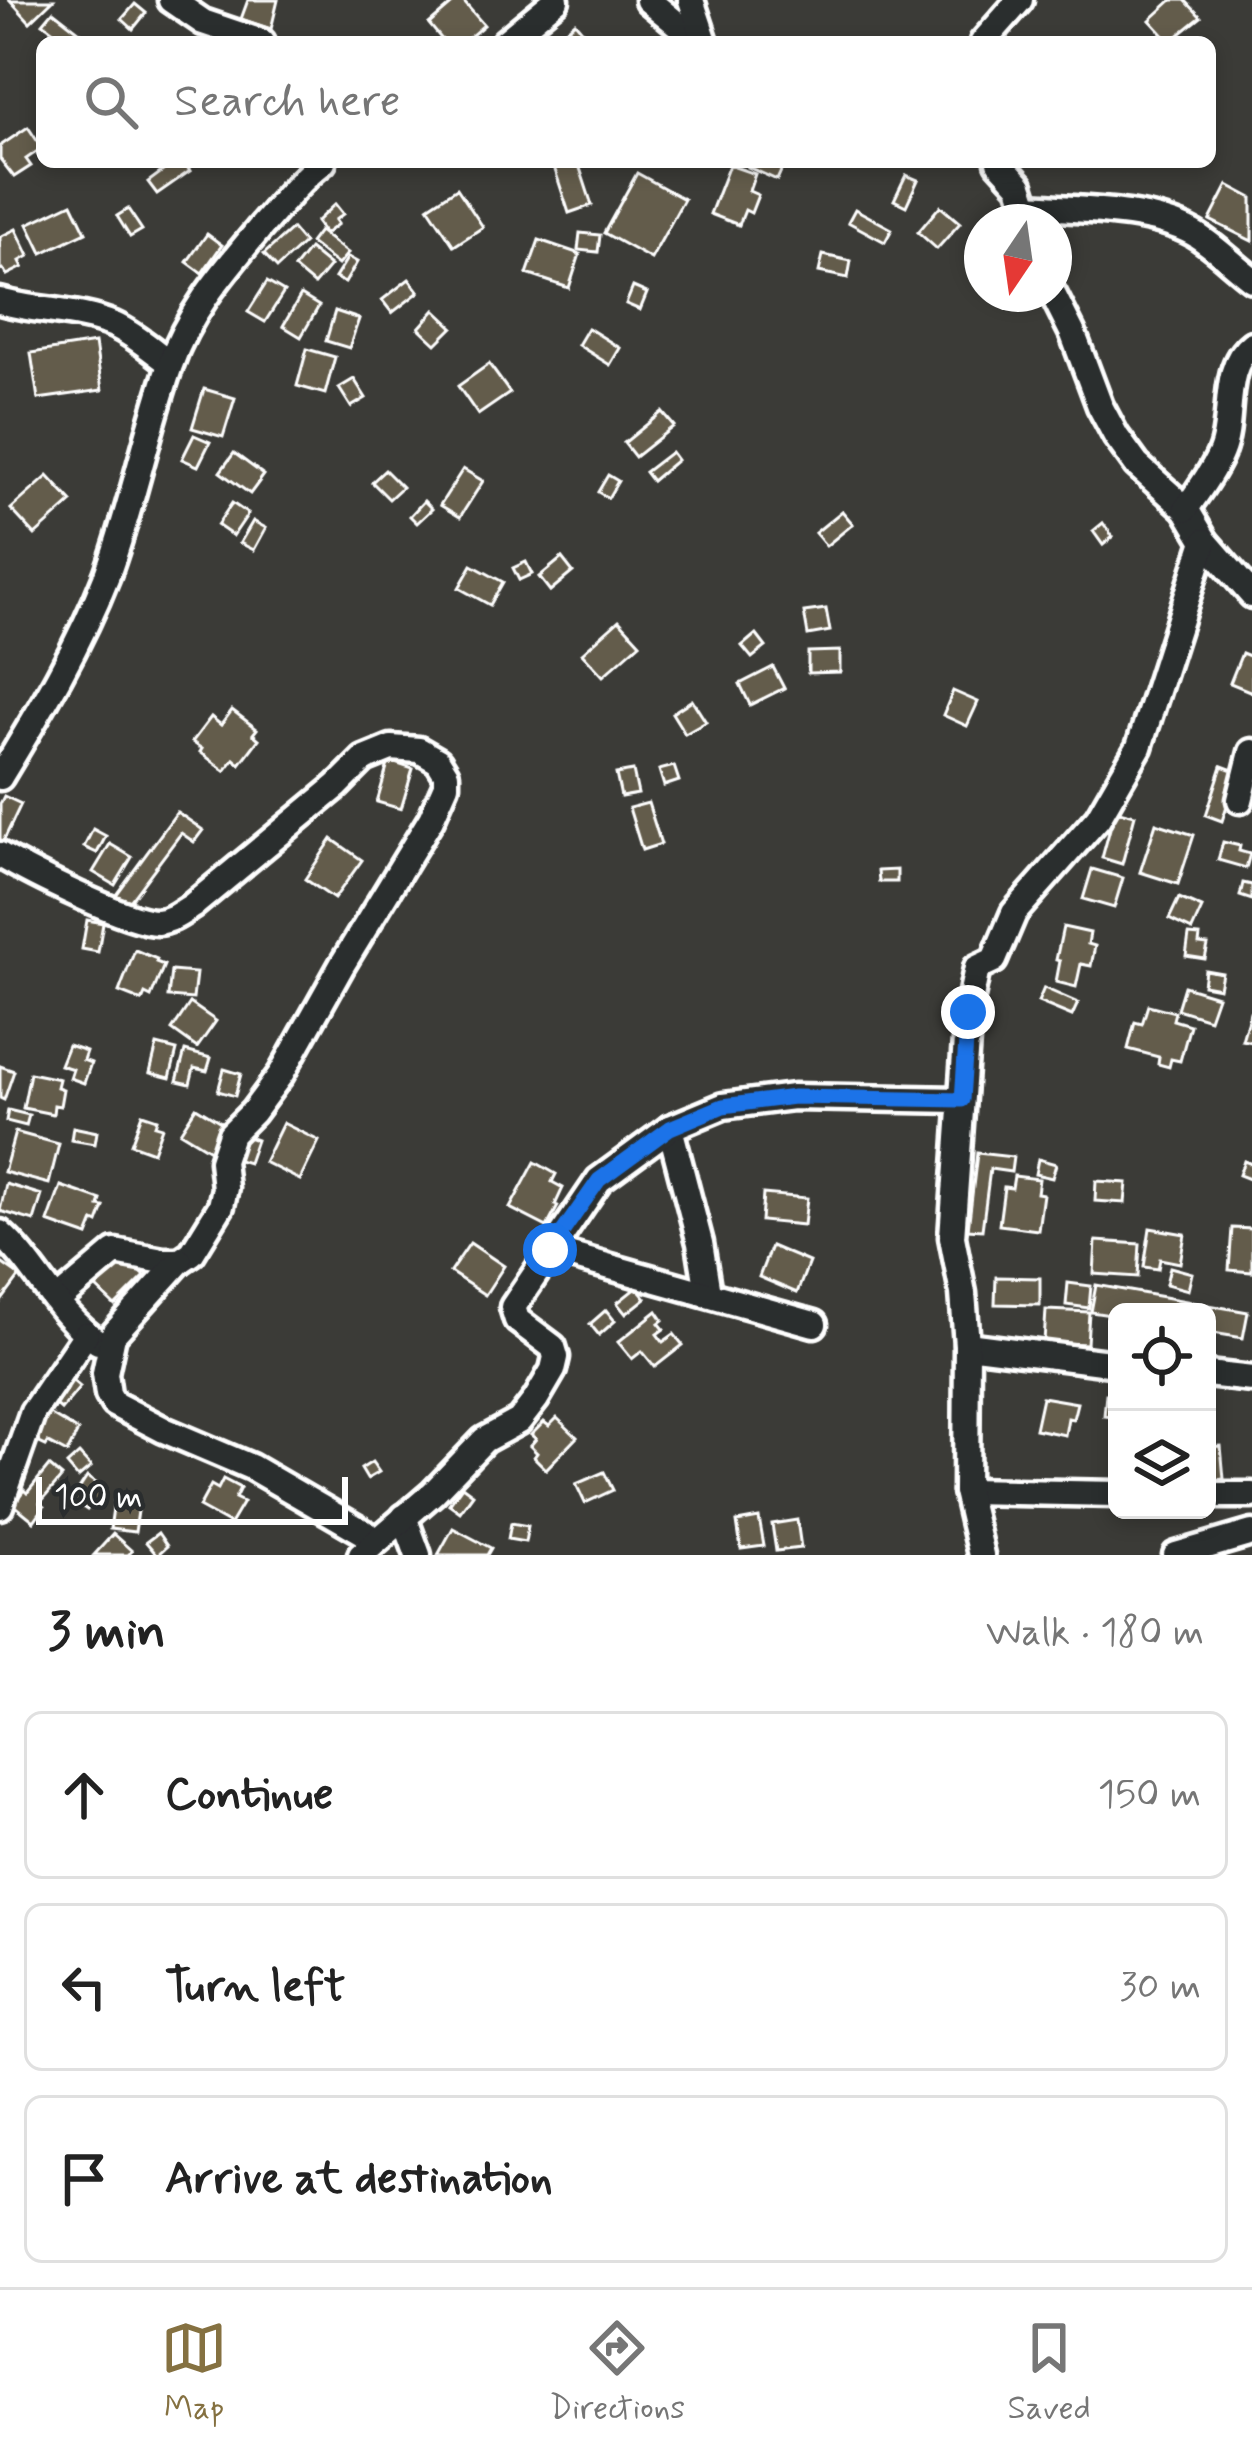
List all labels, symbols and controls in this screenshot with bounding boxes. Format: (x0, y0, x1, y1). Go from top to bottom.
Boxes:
search box (36, 36, 1216, 168)
icon: search (78, 69, 144, 135)
text: Search here (174, 73, 401, 132)
north arrow (964, 204, 1072, 312)
route end (941, 985, 995, 1039)
route start (523, 1223, 577, 1277)
map controls (1108, 1303, 1216, 1519)
button: locate (1108, 1303, 1216, 1411)
button: layers (1108, 1411, 1216, 1519)
scale bar (36, 1471, 348, 1524)
text: 100 m (54, 1476, 143, 1520)
text: 3 min (48, 1600, 166, 1666)
text: Walk · 180 m (986, 1608, 1204, 1659)
icon: ahead (51, 1762, 117, 1828)
text: Continue (165, 1766, 333, 1825)
text: 150 m (1098, 1770, 1201, 1821)
icon: left (51, 1954, 117, 2020)
text: Turn left (165, 1958, 345, 2017)
text: 30 m (1119, 1962, 1201, 2013)
icon: arrive (51, 2146, 117, 2212)
text: Arrive at destination (165, 2150, 553, 2209)
tab: Map (161, 2315, 227, 2431)
tab: Directions (549, 2315, 685, 2431)
tab: Saved (1007, 2315, 1091, 2431)

